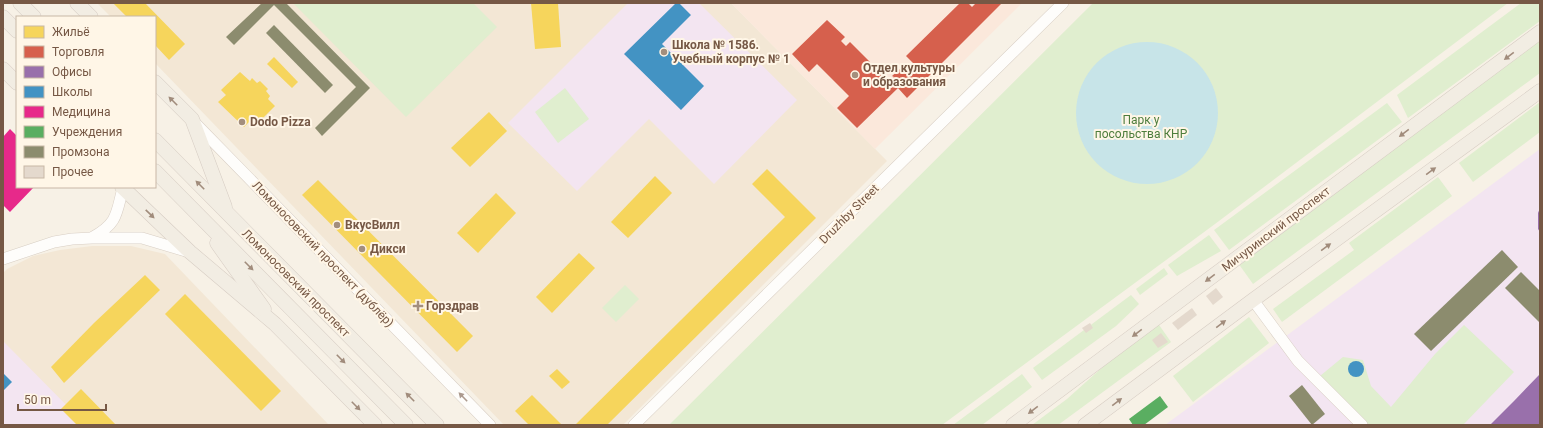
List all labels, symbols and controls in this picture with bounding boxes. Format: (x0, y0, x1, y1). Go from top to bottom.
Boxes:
legend (16, 16, 156, 188)
text: Жильё (52, 25, 90, 39)
place label: Школа № 1586. Учебный корпус № 1 (672, 38, 790, 66)
text: Торговля (52, 45, 104, 59)
marker: Школа № 1586. Учебный корпус № 1 (659, 47, 669, 57)
one-way arrow (1503, 52, 1514, 60)
place label: Отдел культуры и образования (863, 61, 955, 89)
text: Офисы (52, 65, 92, 79)
marker: Отдел культуры и образования (850, 70, 860, 80)
text: Школы (52, 85, 93, 99)
one-way arrow (168, 96, 178, 106)
text: Медицина (52, 105, 111, 119)
park label: Парк у посольства КНР (1095, 113, 1188, 141)
place label: Dodo Pizza (250, 115, 311, 129)
marker: Dodo Pizza (237, 117, 247, 127)
text: Учреждения (52, 125, 122, 139)
one-way arrow (1399, 129, 1410, 138)
text: Промзона (52, 145, 109, 159)
text: Прочее (52, 165, 93, 179)
one-way arrow (1425, 167, 1436, 175)
street label: Ломоносовский проспект (дублёр) (249, 178, 397, 330)
one-way arrow (195, 180, 205, 190)
street label: Druzhby Street (816, 181, 882, 247)
street label: Мичуринский проспект (1219, 184, 1333, 274)
one-way arrow (145, 209, 155, 219)
place label: ВкусВилл (345, 218, 400, 232)
marker: ВкусВилл (332, 220, 342, 230)
street label: Ломоносовский проспект (239, 226, 353, 340)
place label: Дикси (370, 242, 406, 256)
one-way arrow (1320, 243, 1331, 251)
marker: Дикси (357, 244, 367, 254)
one-way arrow (244, 261, 254, 271)
one-way arrow (1205, 274, 1216, 282)
place label: Горздрав (426, 299, 479, 313)
marker: Горздрав (413, 301, 423, 311)
one-way arrow (1215, 320, 1226, 328)
one-way arrow (1131, 328, 1142, 337)
one-way arrow (336, 354, 346, 364)
scale bar (18, 386, 106, 412)
one-way arrow (405, 392, 414, 402)
one-way arrow (458, 392, 468, 402)
text: 50 m (24, 393, 51, 407)
one-way arrow (1111, 397, 1122, 406)
one-way arrow (351, 401, 361, 411)
one-way arrow (1027, 406, 1038, 414)

